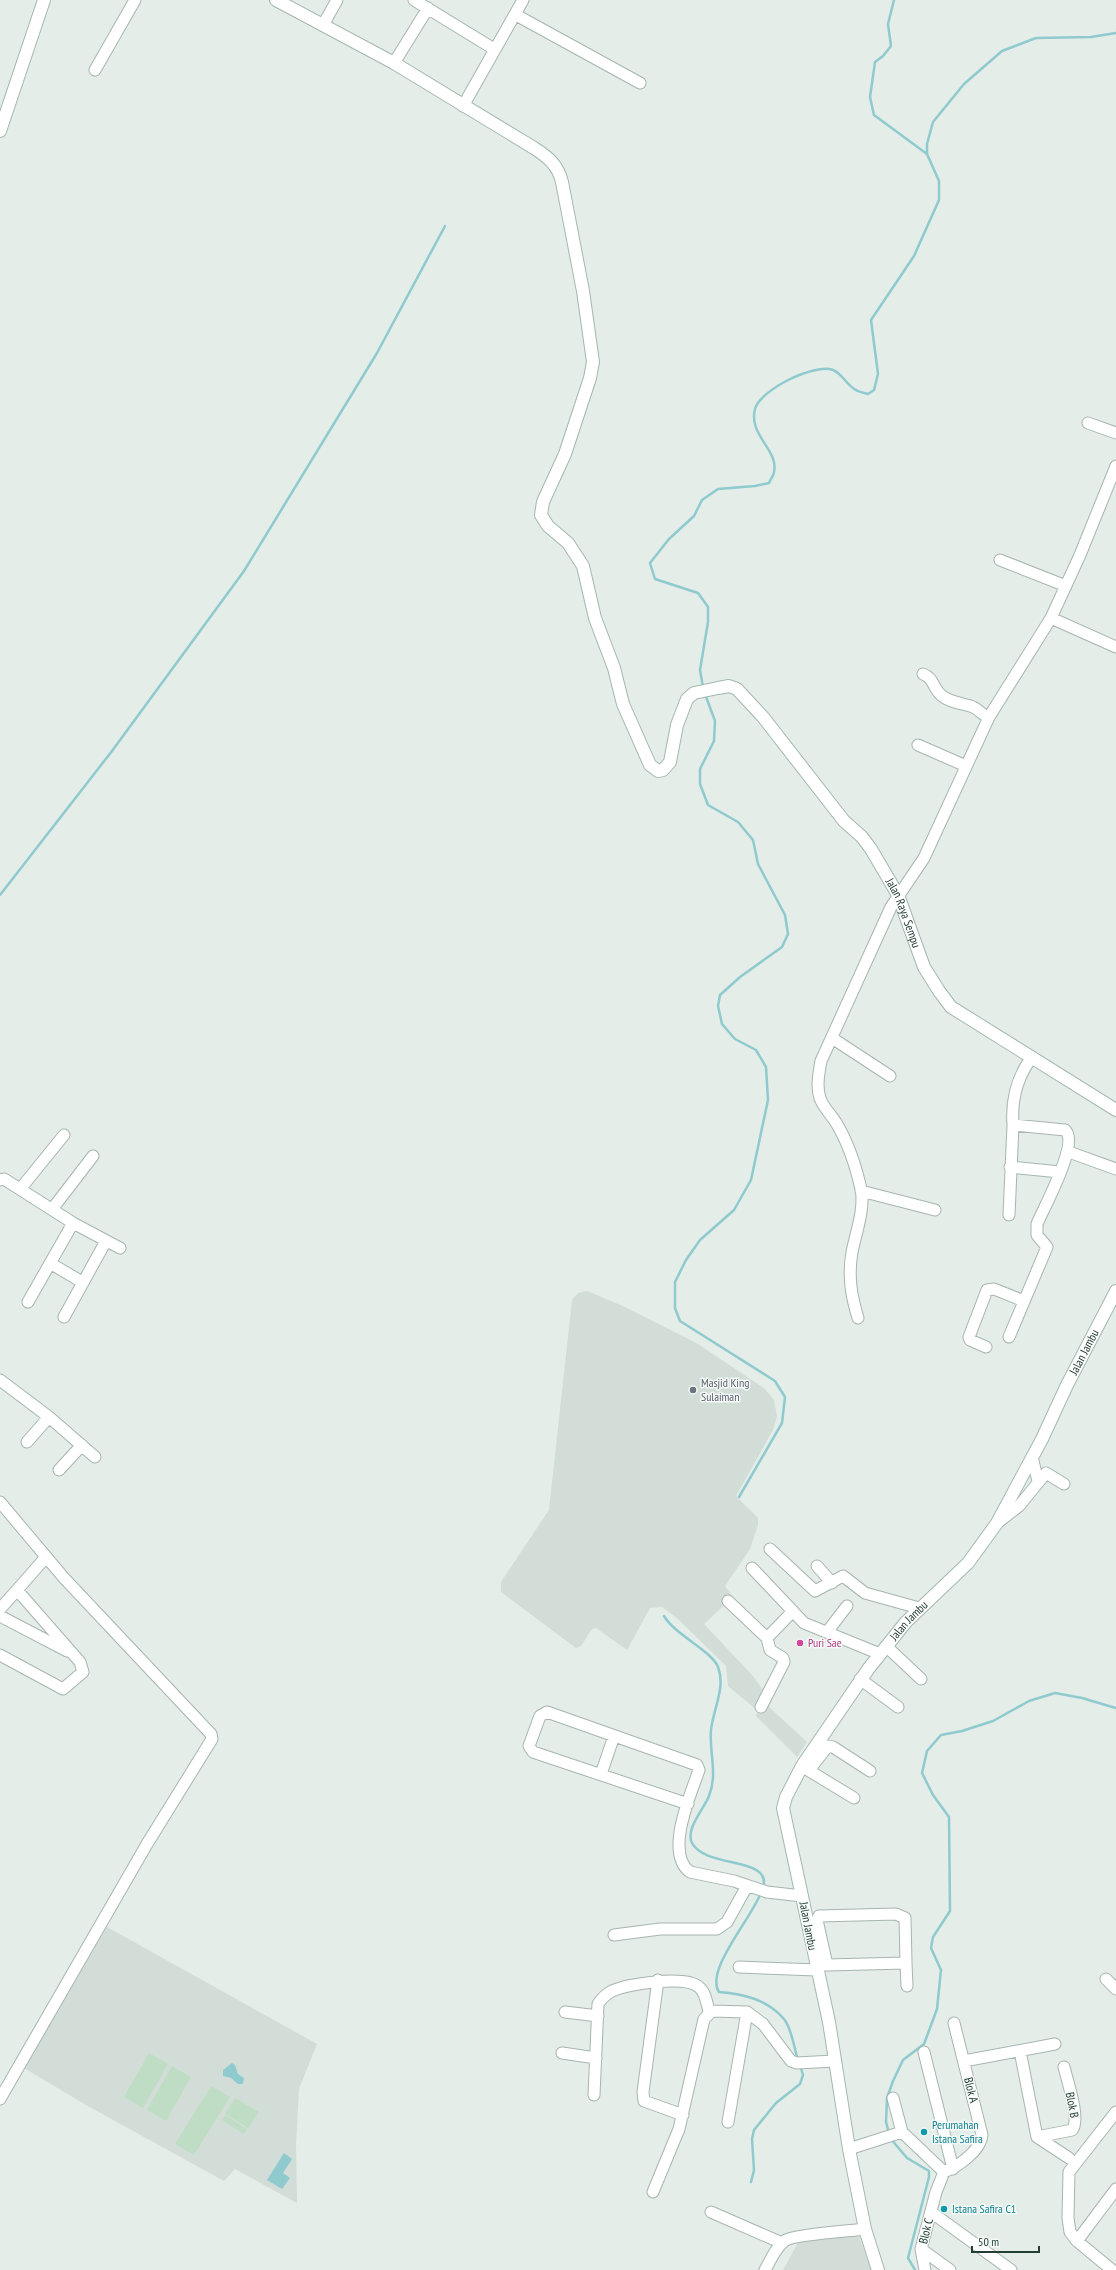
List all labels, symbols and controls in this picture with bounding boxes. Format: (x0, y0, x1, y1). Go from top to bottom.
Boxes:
street label: Jalan Raya Sempu (882, 874, 924, 950)
street label: Jalan Jambu (1065, 1327, 1102, 1378)
place label: Masjid King Sulaiman (701, 1375, 749, 1404)
marker: Masjid King Sulaiman (688, 1385, 698, 1395)
street label: Jalan Jambu (886, 1597, 931, 1644)
place label: Puri Sae (808, 1635, 842, 1650)
marker: Puri Sae (795, 1638, 805, 1648)
street label: Jalan Jambu (796, 1899, 821, 1951)
street label: Blok A (961, 2075, 982, 2105)
street label: Blok B (1063, 2091, 1082, 2120)
place label: Perumahan Istana Safira (932, 2117, 983, 2146)
marker: Perumahan Istana Safira (919, 2127, 929, 2137)
place label: Istana Safira C1 (952, 2201, 1016, 2216)
marker: Istana Safira C1 (939, 2204, 949, 2214)
street label: Blok C (915, 2216, 936, 2245)
scale bar (972, 2228, 1039, 2254)
text: 50 m (978, 2234, 999, 2249)

